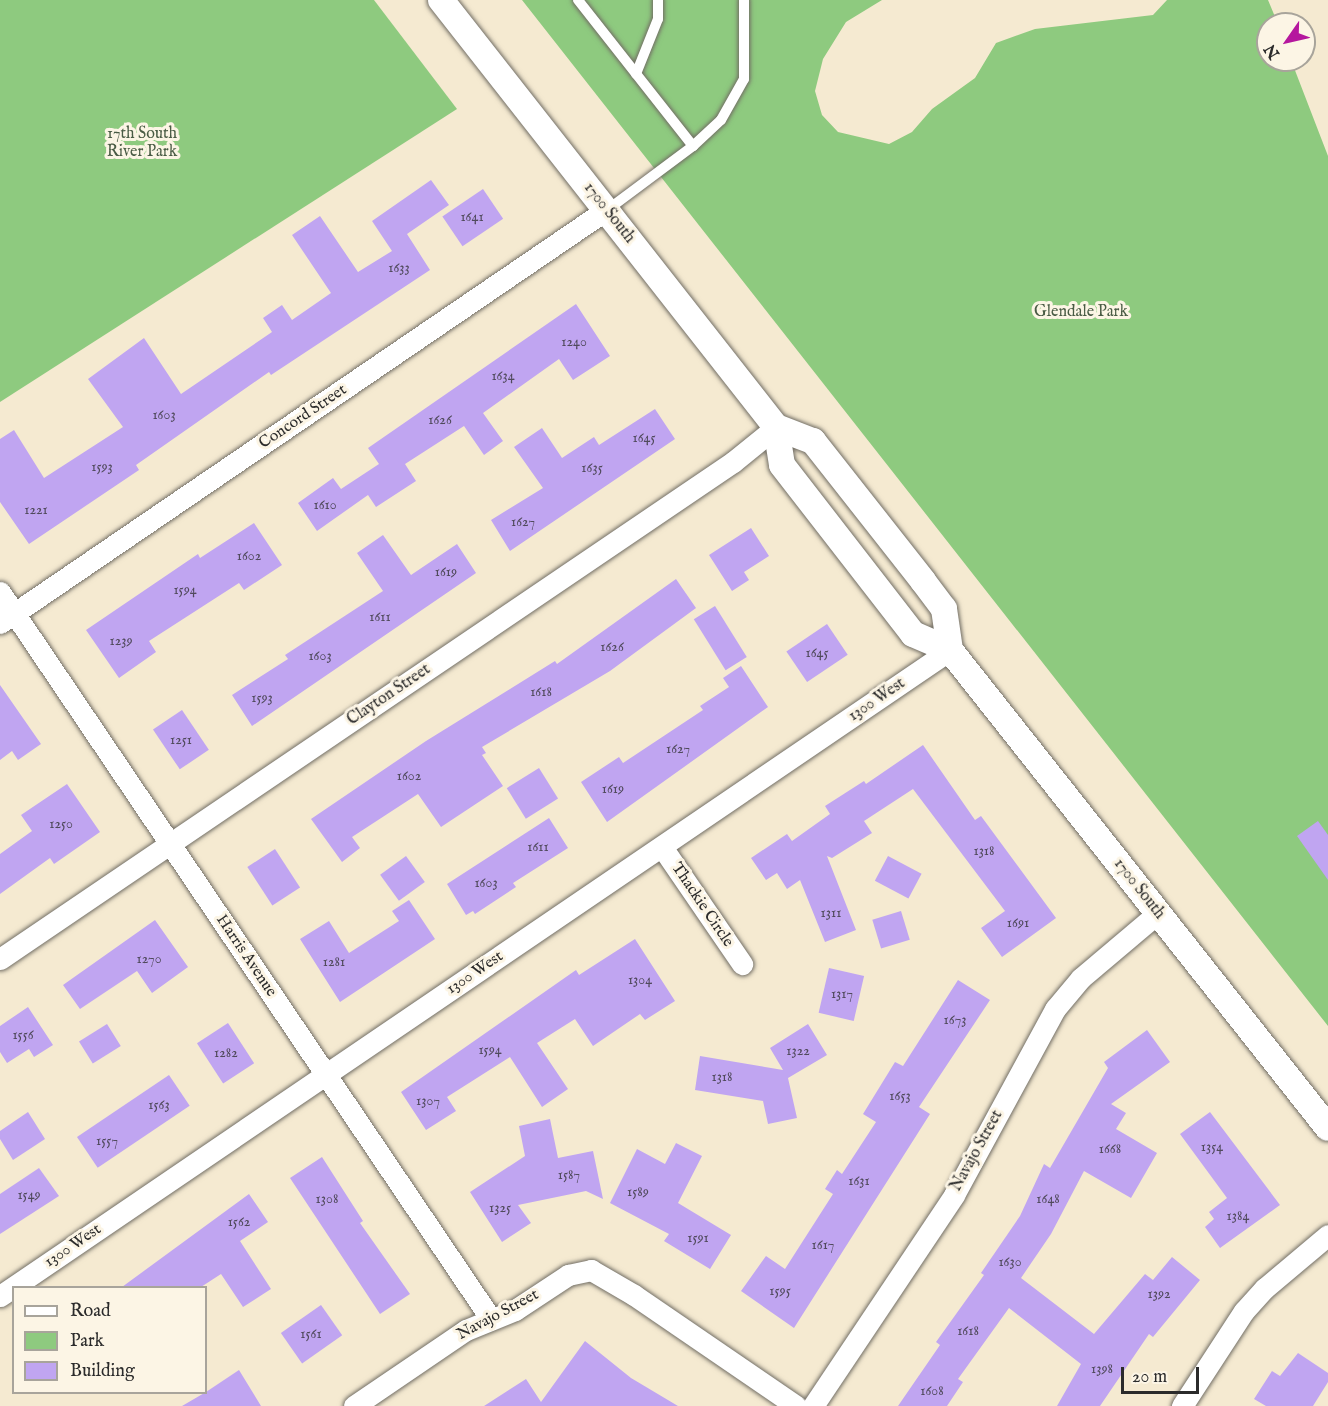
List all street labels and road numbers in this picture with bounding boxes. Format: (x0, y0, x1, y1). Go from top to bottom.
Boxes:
street label: 1700 South (579, 179, 639, 247)
street label: Concord Street (256, 381, 350, 453)
street label: Clayton Street (344, 660, 434, 730)
street label: 1300 West (845, 674, 909, 726)
street label: 1700 South (1109, 855, 1169, 923)
street label: Thackie Circle (667, 859, 737, 951)
street label: Harris Avenue (212, 911, 280, 1001)
street label: 1300 West (443, 947, 507, 999)
street label: Navajo Street (947, 1107, 1007, 1195)
street label: 1300 West (41, 1220, 105, 1272)
street label: Navajo Street (454, 1285, 542, 1345)

